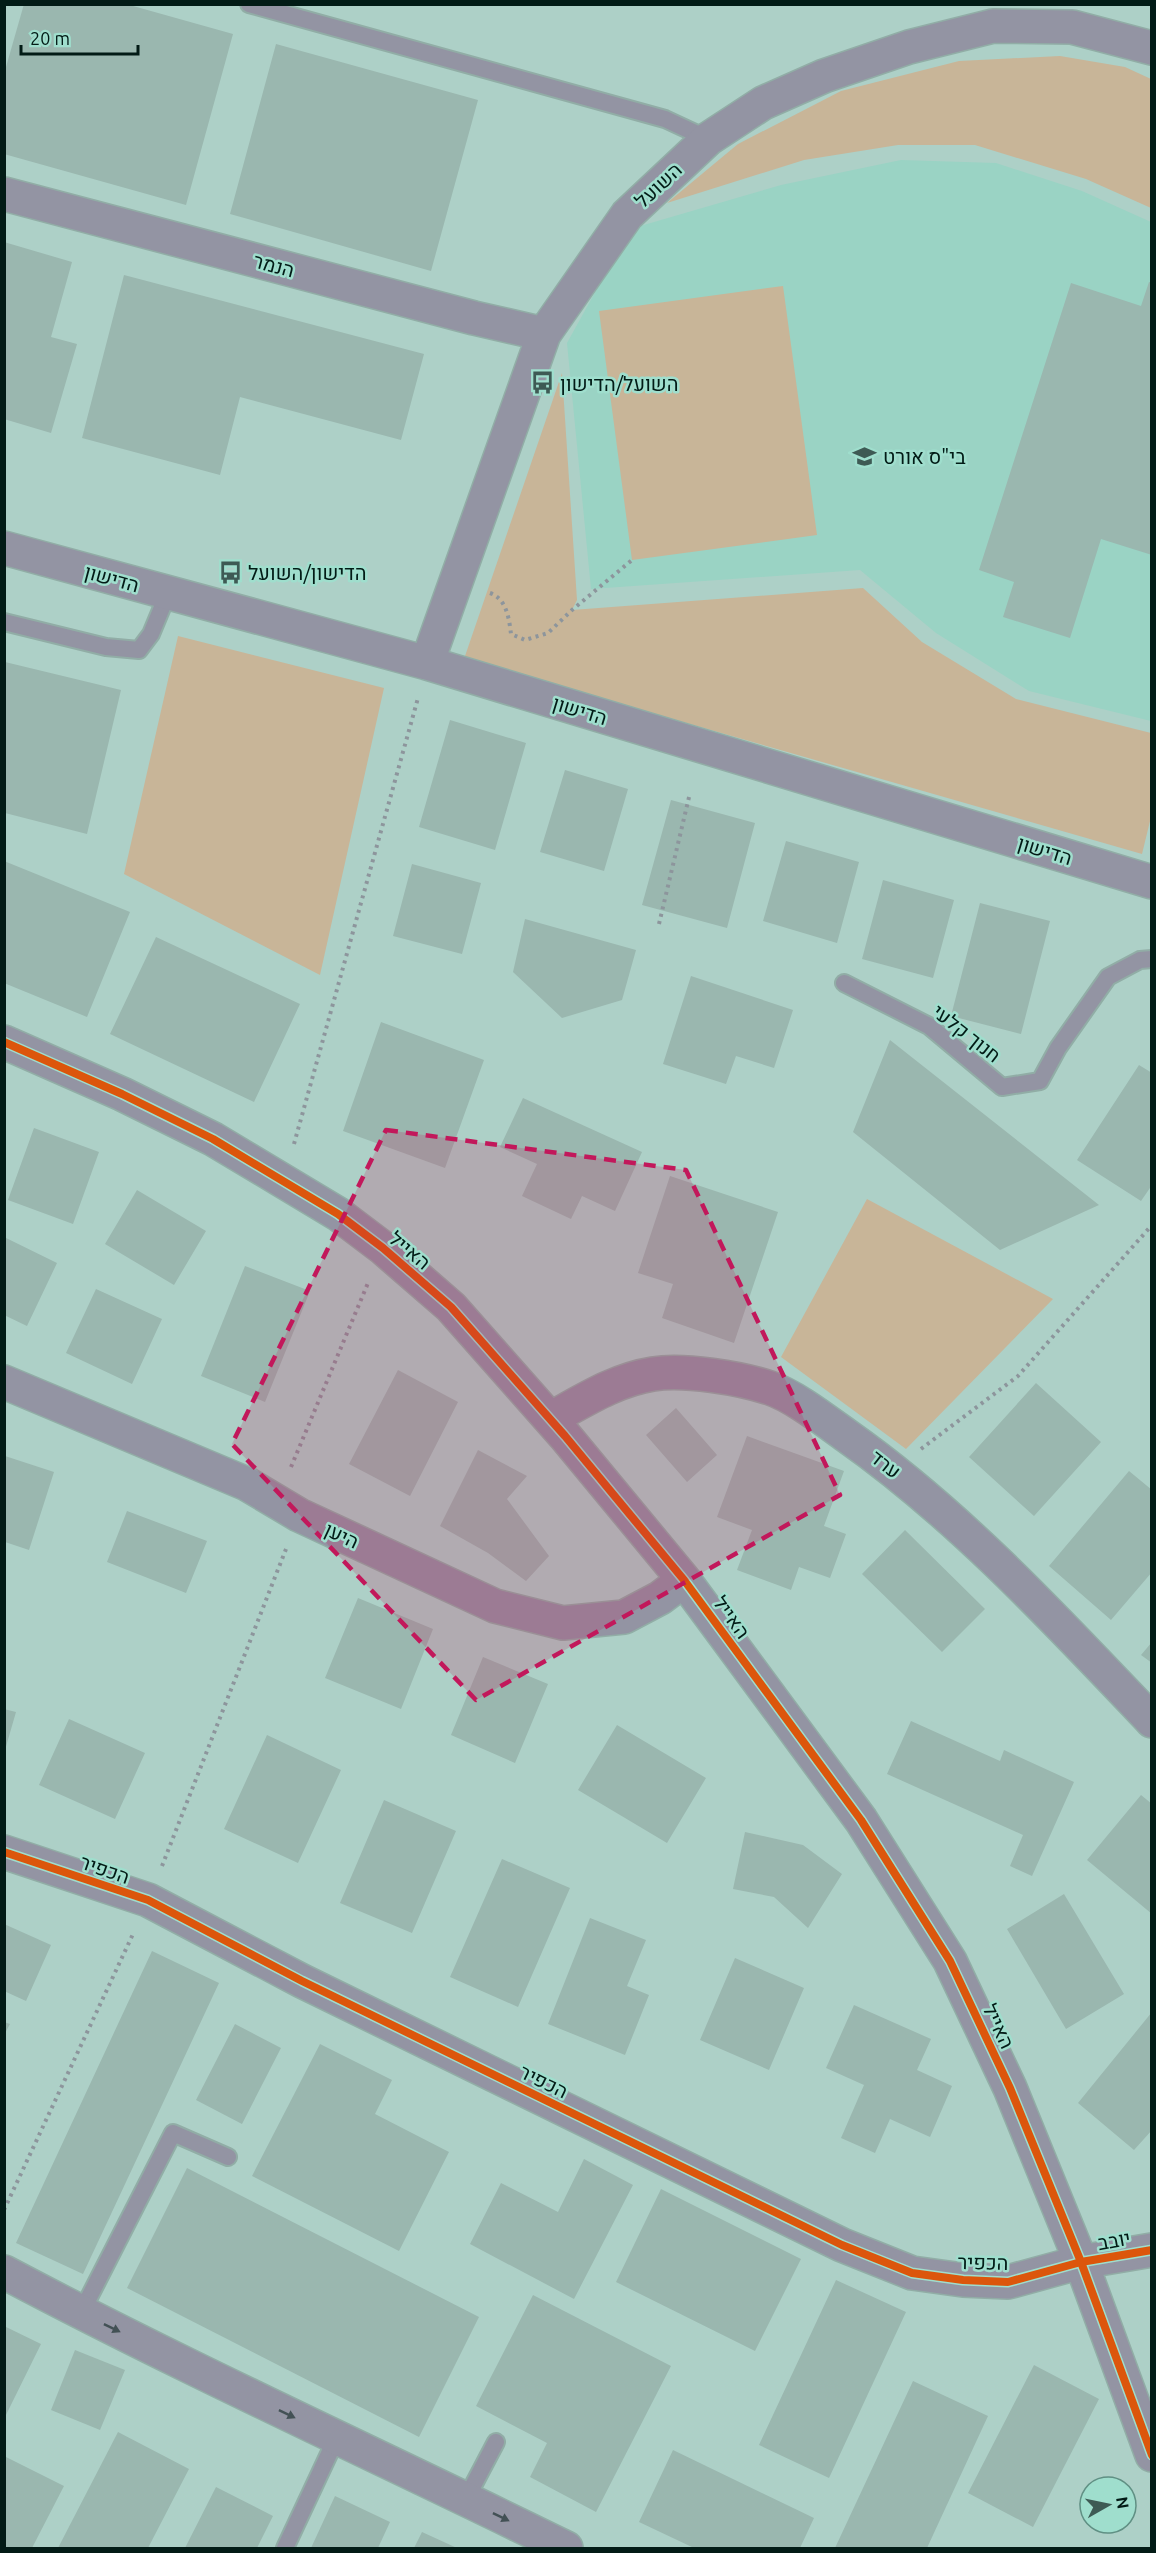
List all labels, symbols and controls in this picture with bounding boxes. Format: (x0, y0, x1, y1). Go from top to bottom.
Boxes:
scale bar (21, 18, 138, 56)
text: 20 m (30, 28, 70, 48)
street label: השועל (630, 158, 686, 212)
street label: הנמר (251, 249, 297, 281)
bus stop icon: השועל/הדישון (529, 370, 555, 396)
place label: השועל/הדישון (560, 372, 678, 395)
school or university icon: בי"ס אורט (852, 443, 878, 469)
place label: בי"ס אורט (883, 445, 966, 468)
bus stop icon: הדישון/השועל (217, 559, 243, 585)
street label: הדישון (82, 560, 142, 596)
place label: הדישון/השועל (248, 561, 366, 584)
street label: הדישון (550, 691, 610, 729)
street label: הדישון (1015, 831, 1075, 869)
street label: חנוך קלעי (928, 999, 1006, 1067)
street label: האייל (385, 1226, 435, 1274)
street label: ערד (866, 1445, 906, 1483)
street label: היען (321, 1517, 363, 1553)
street label: האייל (709, 1591, 755, 1643)
street label: הכפיר (77, 1850, 133, 1888)
street label: האייל (979, 2000, 1019, 2052)
street label: הכפיר (516, 2060, 572, 2102)
street label: יובב (1096, 2226, 1132, 2254)
street label: הכפיר (957, 2250, 1009, 2274)
one-way arrow (104, 2324, 121, 2333)
one-way arrow (279, 2410, 296, 2419)
north arrow (1078, 2475, 1138, 2535)
text: N (1113, 2495, 1133, 2510)
one-way arrow (493, 2512, 510, 2521)

